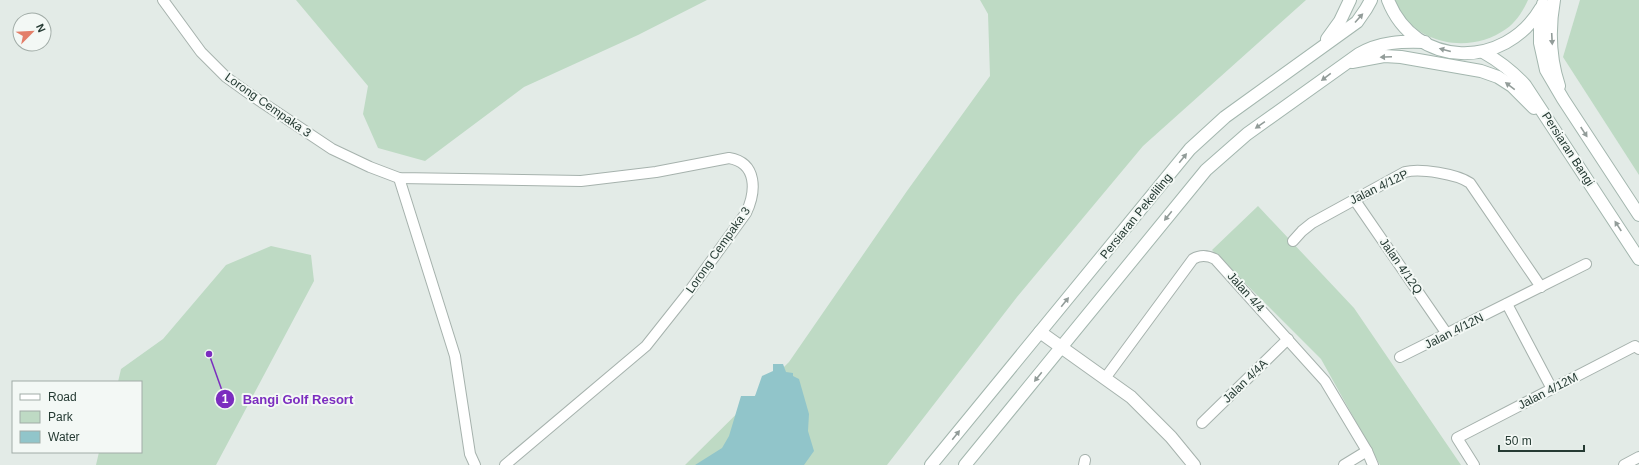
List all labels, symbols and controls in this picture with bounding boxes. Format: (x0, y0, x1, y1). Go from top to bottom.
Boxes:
north arrow (12, 12, 52, 52)
one-way arrow (1355, 13, 1364, 23)
text: N (34, 22, 48, 34)
one-way arrow (1548, 33, 1555, 45)
one-way arrow (1439, 47, 1451, 53)
one-way arrow (1379, 54, 1392, 60)
street label: Lorong Cempaka 3 (222, 70, 314, 140)
one-way arrow (1320, 73, 1331, 82)
one-way arrow (1505, 82, 1516, 90)
street label: Persiaran Bangi (1539, 109, 1597, 189)
one-way arrow (1255, 121, 1265, 129)
one-way arrow (1580, 127, 1588, 137)
one-way arrow (1178, 153, 1187, 164)
street label: Jalan 4/12P (1347, 167, 1411, 207)
street label: Persiaran Pekeliling (1097, 170, 1175, 262)
street label: Lorong Cempaka 3 (683, 204, 753, 296)
one-way arrow (1164, 211, 1173, 222)
one-way arrow (1614, 220, 1621, 232)
street label: Jalan 4/12Q (1377, 235, 1425, 297)
street label: Jalan 4/4 (1225, 269, 1268, 315)
one-way arrow (1061, 297, 1069, 307)
street label: Jalan 4/12N (1422, 310, 1486, 352)
street label: Jalan 4/4A (1220, 356, 1270, 406)
street label: Jalan 4/12M (1516, 370, 1580, 412)
one-way arrow (1033, 371, 1042, 382)
legend (12, 381, 142, 453)
callout: Bangi Golf Resort (215, 387, 361, 412)
text: Road (48, 390, 77, 404)
text: 1 (222, 392, 229, 406)
text: Bangi Golf Resort (243, 392, 354, 407)
text: Park (48, 410, 74, 424)
scale bar (1499, 427, 1584, 453)
one-way arrow (952, 429, 961, 440)
text: Water (48, 430, 80, 444)
text: 50 m (1505, 434, 1532, 448)

